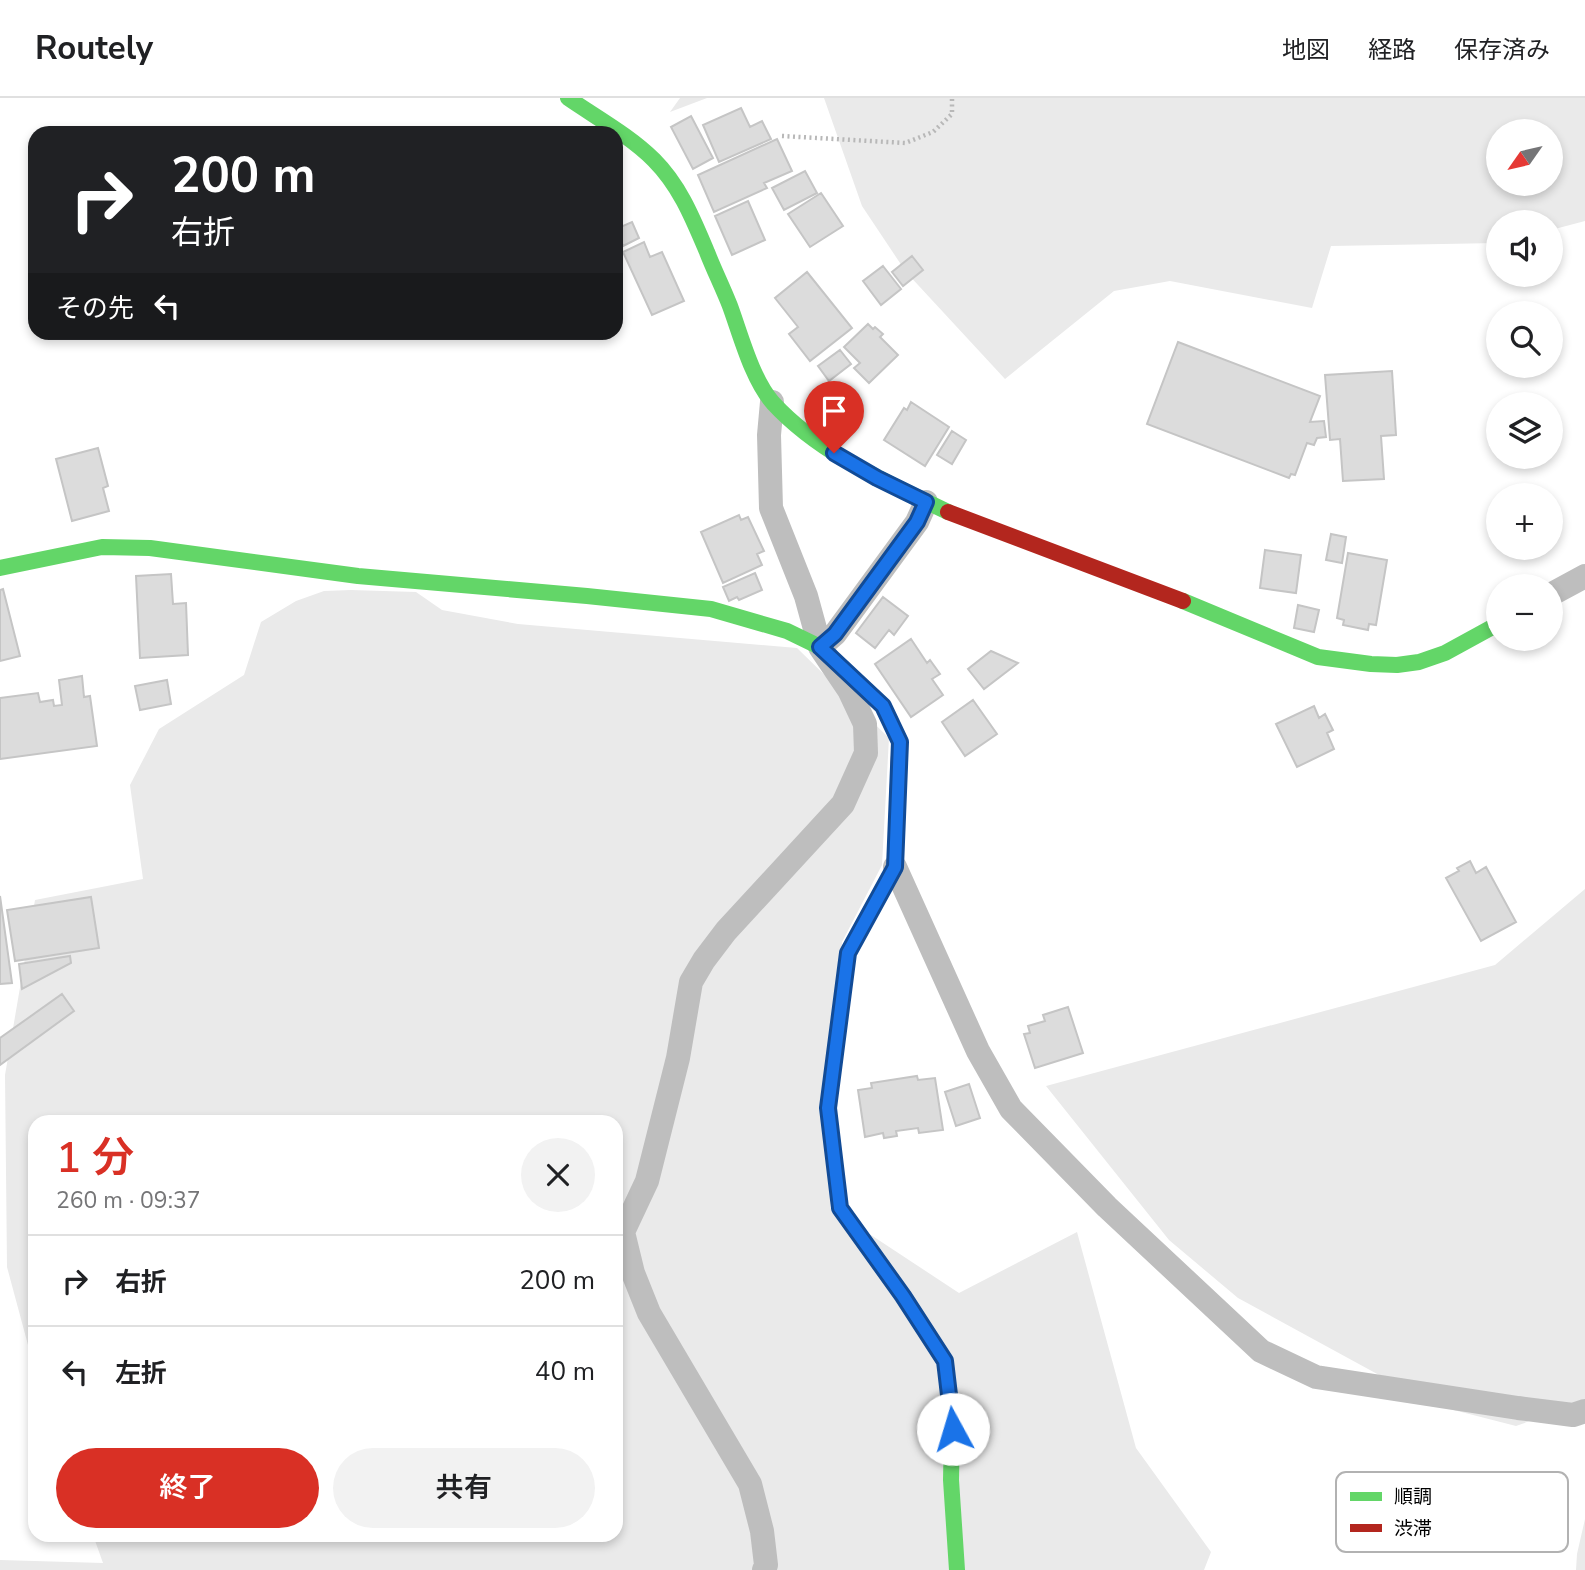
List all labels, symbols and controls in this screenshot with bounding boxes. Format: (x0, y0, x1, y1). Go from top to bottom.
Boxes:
text: Routely (35, 26, 153, 71)
text: 地図 (1282, 34, 1330, 66)
text: 経路 (1368, 34, 1416, 66)
text: 保存済み (1454, 34, 1550, 66)
north arrow (1486, 119, 1563, 196)
map controls (1486, 119, 1563, 651)
text: 200 m (171, 142, 315, 209)
icon: right (56, 154, 147, 245)
button: sound (1486, 210, 1563, 287)
text: 右折 (171, 211, 235, 254)
icon: left (148, 287, 186, 325)
text: その先 (56, 291, 134, 326)
button: search (1486, 301, 1563, 378)
pin (804, 381, 864, 453)
icon: arrive (815, 392, 853, 430)
button: layers (1486, 392, 1563, 469)
button: + (1486, 483, 1563, 560)
button: − (1486, 574, 1563, 651)
text: 1 分 (56, 1130, 134, 1187)
button: close (521, 1138, 595, 1212)
text: 260 m · 09:37 (56, 1185, 201, 1216)
icon: right (56, 1262, 94, 1300)
text: 200 m (519, 1263, 595, 1298)
text: 右折 (115, 1265, 167, 1300)
icon: left (56, 1353, 94, 1391)
text: 40 m (535, 1354, 595, 1389)
text: 左折 (115, 1356, 167, 1391)
position arrow (916, 1392, 990, 1466)
button: 終了 (56, 1448, 319, 1528)
button: 共有 (333, 1448, 595, 1528)
legend (1336, 1472, 1568, 1552)
text: 順調 (1394, 1484, 1432, 1510)
text: 渋滞 (1394, 1516, 1432, 1542)

